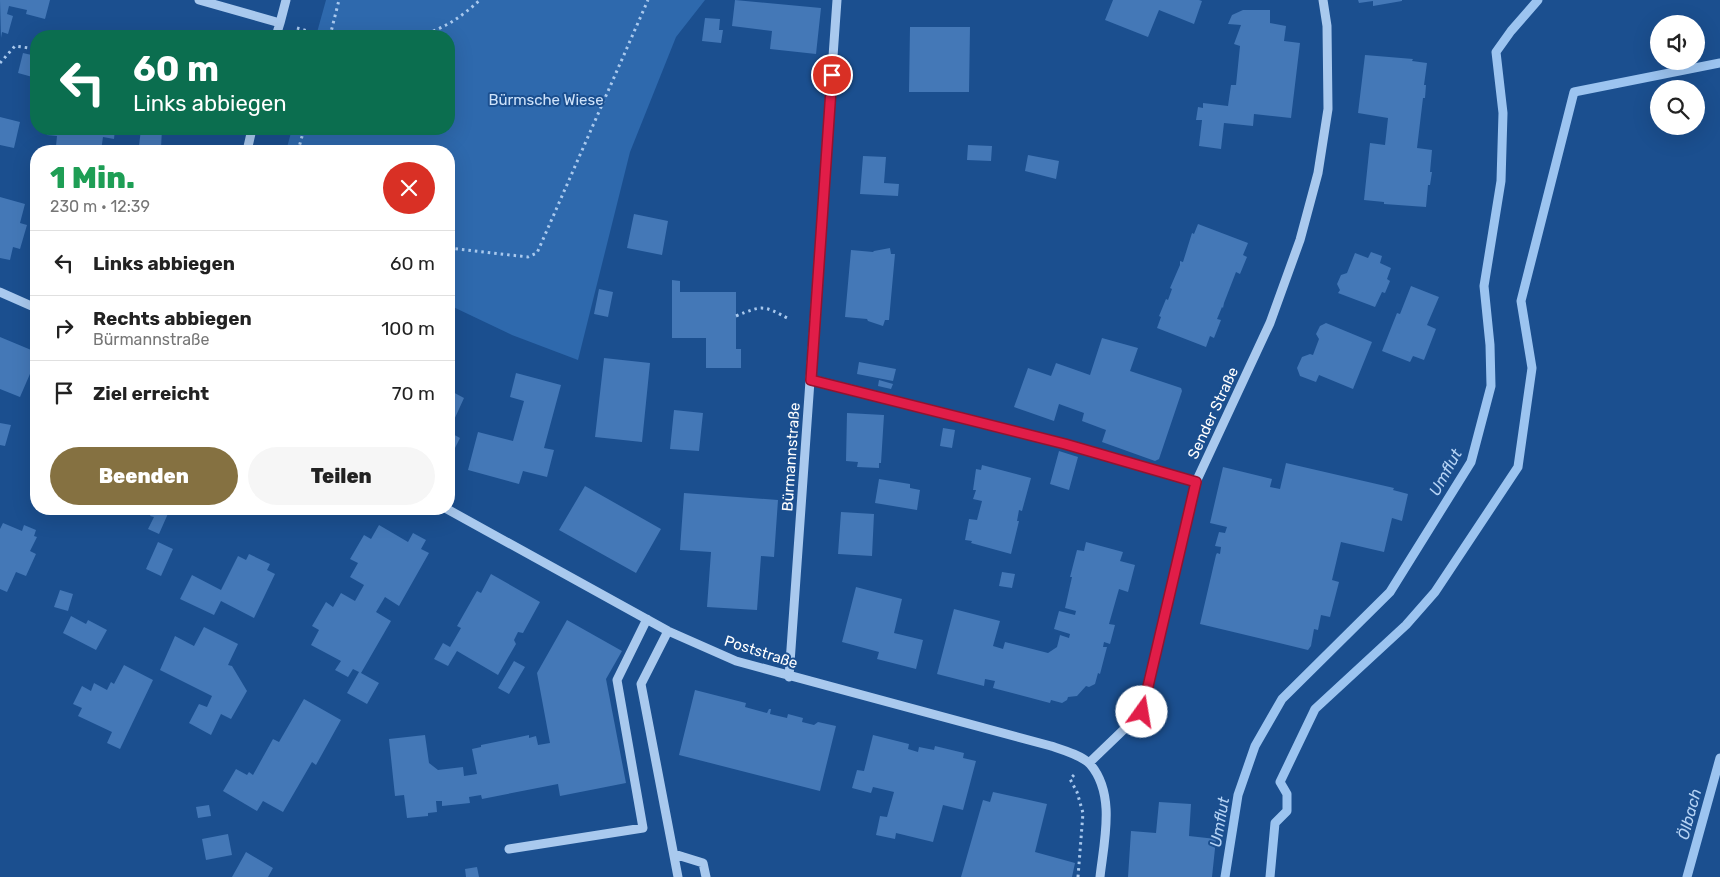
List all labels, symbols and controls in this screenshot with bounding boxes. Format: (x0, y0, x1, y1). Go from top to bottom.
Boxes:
map controls (1650, 15, 1705, 135)
button: sound (1650, 15, 1705, 70)
text: 60 m (133, 48, 219, 90)
icon: left (50, 50, 115, 115)
pin (811, 54, 853, 96)
icon: arrive (818, 61, 846, 89)
button: search (1650, 80, 1705, 135)
text: Links abbiegen (133, 90, 287, 117)
park label: Bürmsche Wiese (488, 91, 604, 109)
text: 1 Min. (50, 160, 135, 196)
button: close (383, 162, 435, 214)
text: 230 m · 12:39 (50, 197, 150, 216)
icon: left (50, 249, 78, 277)
text: Links abbiegen (93, 252, 235, 275)
text: 60 m (390, 252, 435, 275)
text: Rechts abbiegen (93, 307, 252, 330)
icon: right (50, 314, 78, 342)
text: 100 m (381, 317, 435, 340)
text: Bürmannstraße (93, 330, 209, 349)
street label: Sender Straße (1184, 364, 1242, 462)
icon: arrive (50, 379, 78, 407)
text: Ziel erreicht (93, 382, 209, 405)
text: 70 m (392, 382, 435, 405)
street label: Bürmannstraße (778, 402, 804, 512)
water label: Umflut (1425, 445, 1466, 499)
button: Beenden (50, 447, 238, 505)
button: Teilen (248, 447, 435, 505)
street label: Poststraße (722, 632, 800, 672)
position arrow (1115, 685, 1167, 737)
water label: Ölbach (1674, 786, 1705, 842)
water label: Umflut (1206, 795, 1233, 849)

